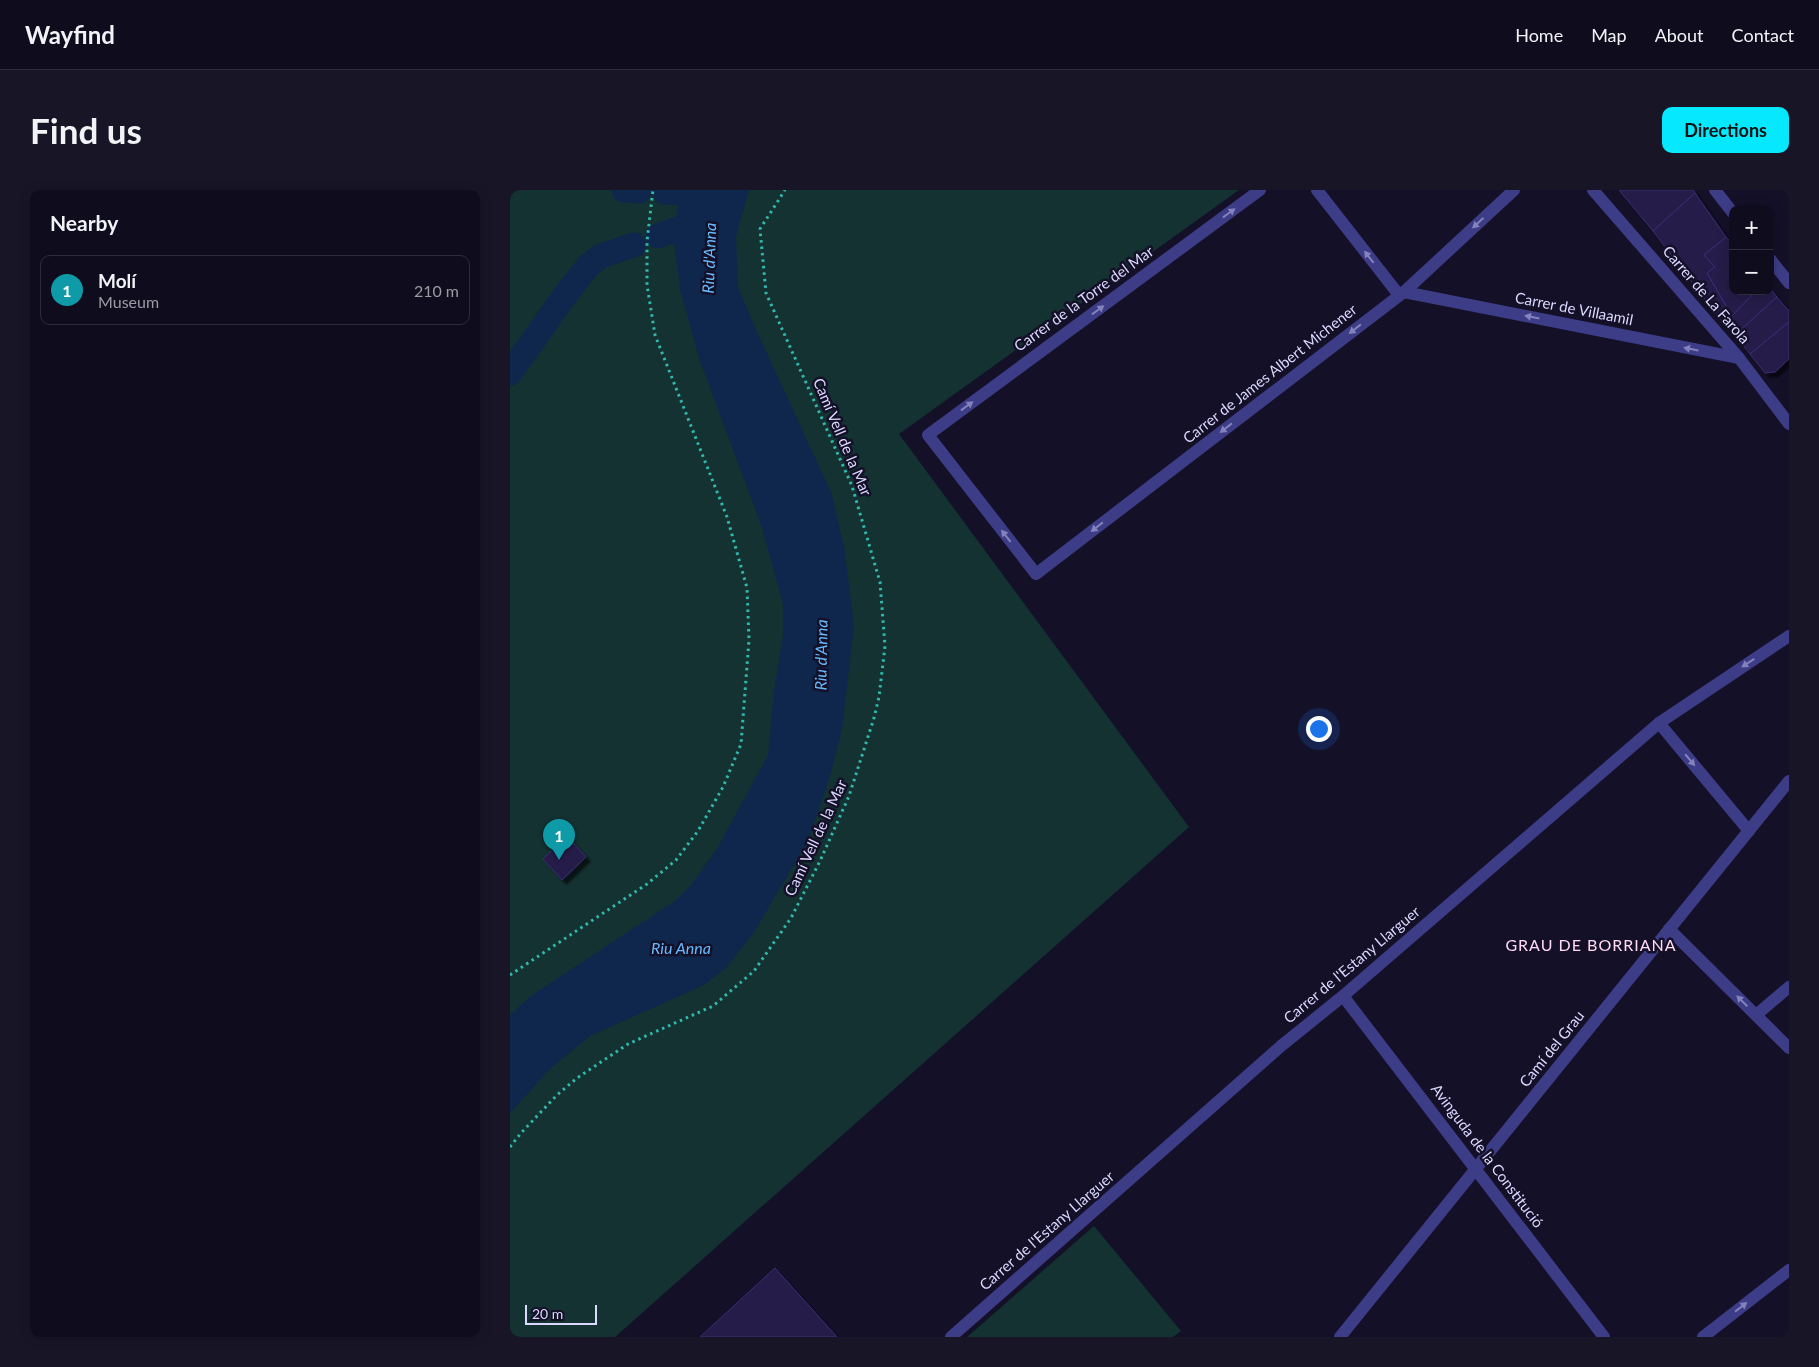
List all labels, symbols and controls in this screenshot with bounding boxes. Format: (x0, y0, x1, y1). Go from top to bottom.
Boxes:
text: Wayfind (25, 20, 115, 49)
text: Home (1515, 24, 1563, 46)
text: Map (1591, 24, 1627, 46)
text: About (1655, 24, 1704, 46)
text: Contact (1732, 24, 1794, 46)
button: Directions (1662, 107, 1789, 153)
text: Find us (30, 109, 142, 151)
map controls (1729, 205, 1774, 295)
button: + (1729, 205, 1774, 250)
one-way arrow (1222, 208, 1236, 218)
text: Nearby (50, 210, 118, 235)
one-way arrow (1473, 217, 1485, 229)
water label: Riu d'Anna (698, 222, 719, 294)
street label: Carrer de la Torre del Mar (1010, 241, 1157, 355)
street label: Carrer de La Farola (1659, 242, 1754, 347)
button: − (1729, 250, 1774, 295)
one-way arrow (1364, 251, 1375, 264)
text: Molí (98, 269, 136, 292)
text: 1 (62, 281, 72, 300)
text: 210 m (414, 281, 459, 300)
street label: Carrer de Villaamil (1514, 288, 1635, 328)
text: Museum (98, 292, 159, 311)
street label: Carrer de James Albert Michener (1179, 299, 1360, 447)
one-way arrow (1091, 304, 1104, 315)
one-way arrow (1523, 313, 1539, 321)
one-way arrow (1348, 324, 1362, 334)
one-way arrow (1683, 344, 1699, 352)
street label: Camí Vell de la Mar (810, 375, 876, 499)
one-way arrow (960, 401, 974, 411)
one-way arrow (1219, 423, 1233, 433)
one-way arrow (1091, 522, 1104, 532)
one-way arrow (1001, 529, 1012, 542)
water label: Riu d'Anna (810, 619, 831, 691)
one-way arrow (1742, 658, 1755, 668)
your location (1306, 716, 1332, 742)
one-way arrow (1684, 754, 1695, 767)
street label: Camí Vell de la Mar (780, 776, 850, 899)
pin: 1 (543, 819, 575, 860)
street label: Carrer de l'Estany Llarguer (1279, 902, 1424, 1027)
district label: GRAU DE BORRIANA (1505, 935, 1677, 954)
water label: Riu Anna (651, 938, 711, 957)
one-way arrow (1736, 995, 1748, 1007)
street label: Camí del Grau (1515, 1007, 1587, 1090)
street label: Avinguda de la Constitució (1428, 1080, 1548, 1231)
street label: Carrer de l'Estany Llarguer (975, 1167, 1118, 1294)
scale bar (525, 1302, 598, 1325)
one-way arrow (1734, 1302, 1748, 1312)
text: 20 m (532, 1305, 563, 1322)

